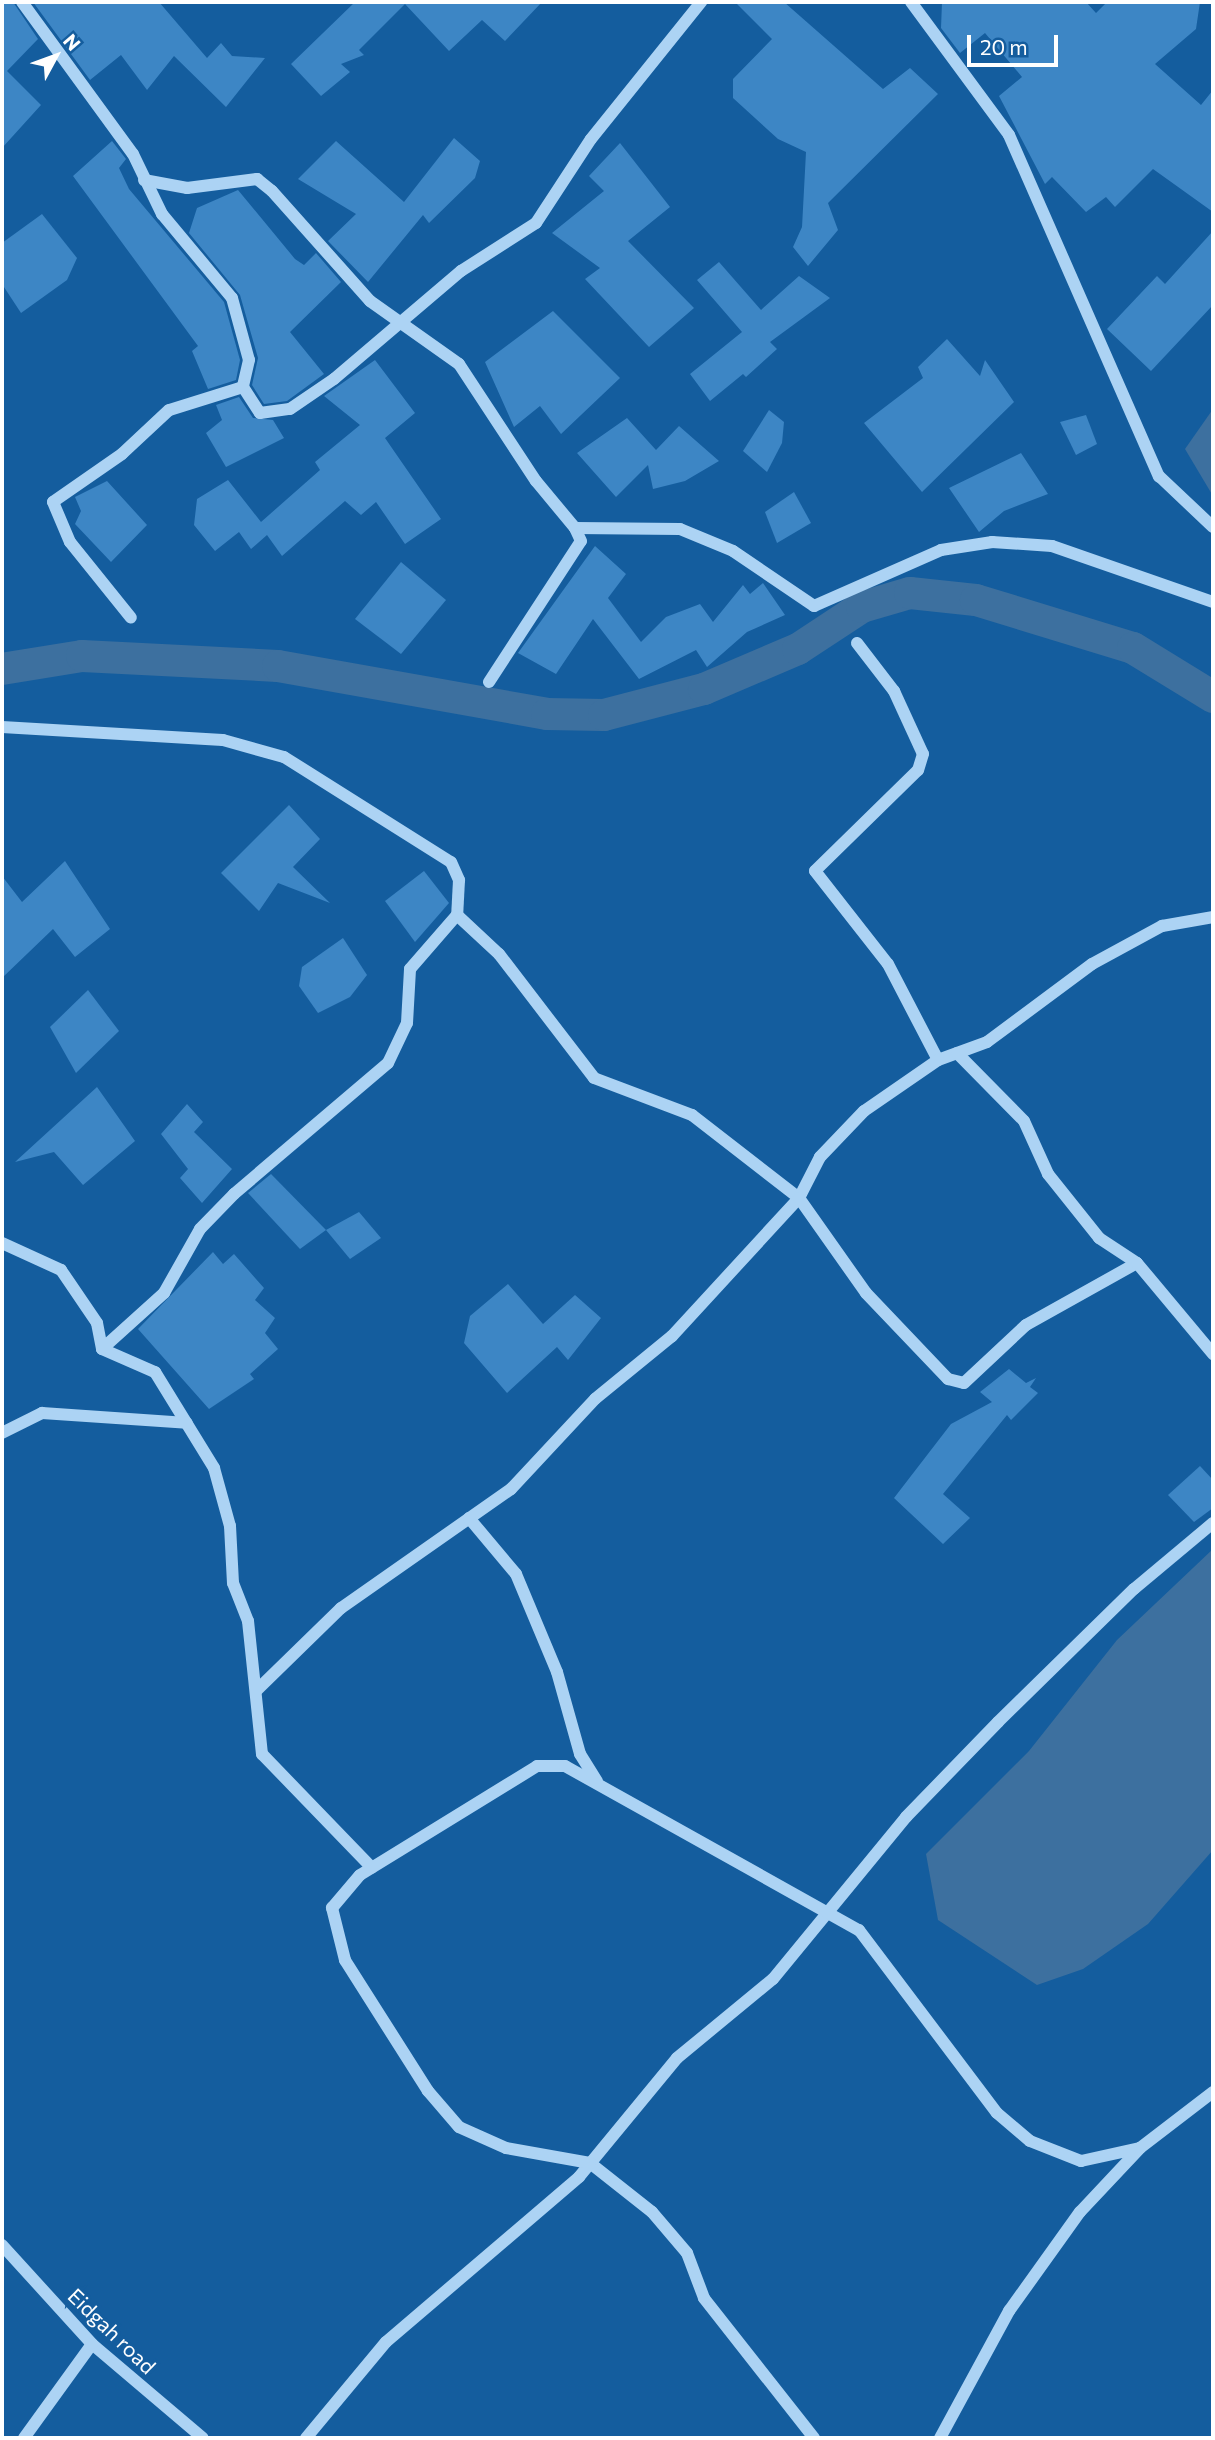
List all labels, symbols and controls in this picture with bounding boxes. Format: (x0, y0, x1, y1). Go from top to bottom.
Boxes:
north arrow (21, 21, 91, 91)
scale bar (970, 21, 1061, 65)
text: N (59, 29, 86, 55)
text: 20 m (980, 34, 1028, 59)
street label: Eidgah road (63, 2283, 161, 2379)

